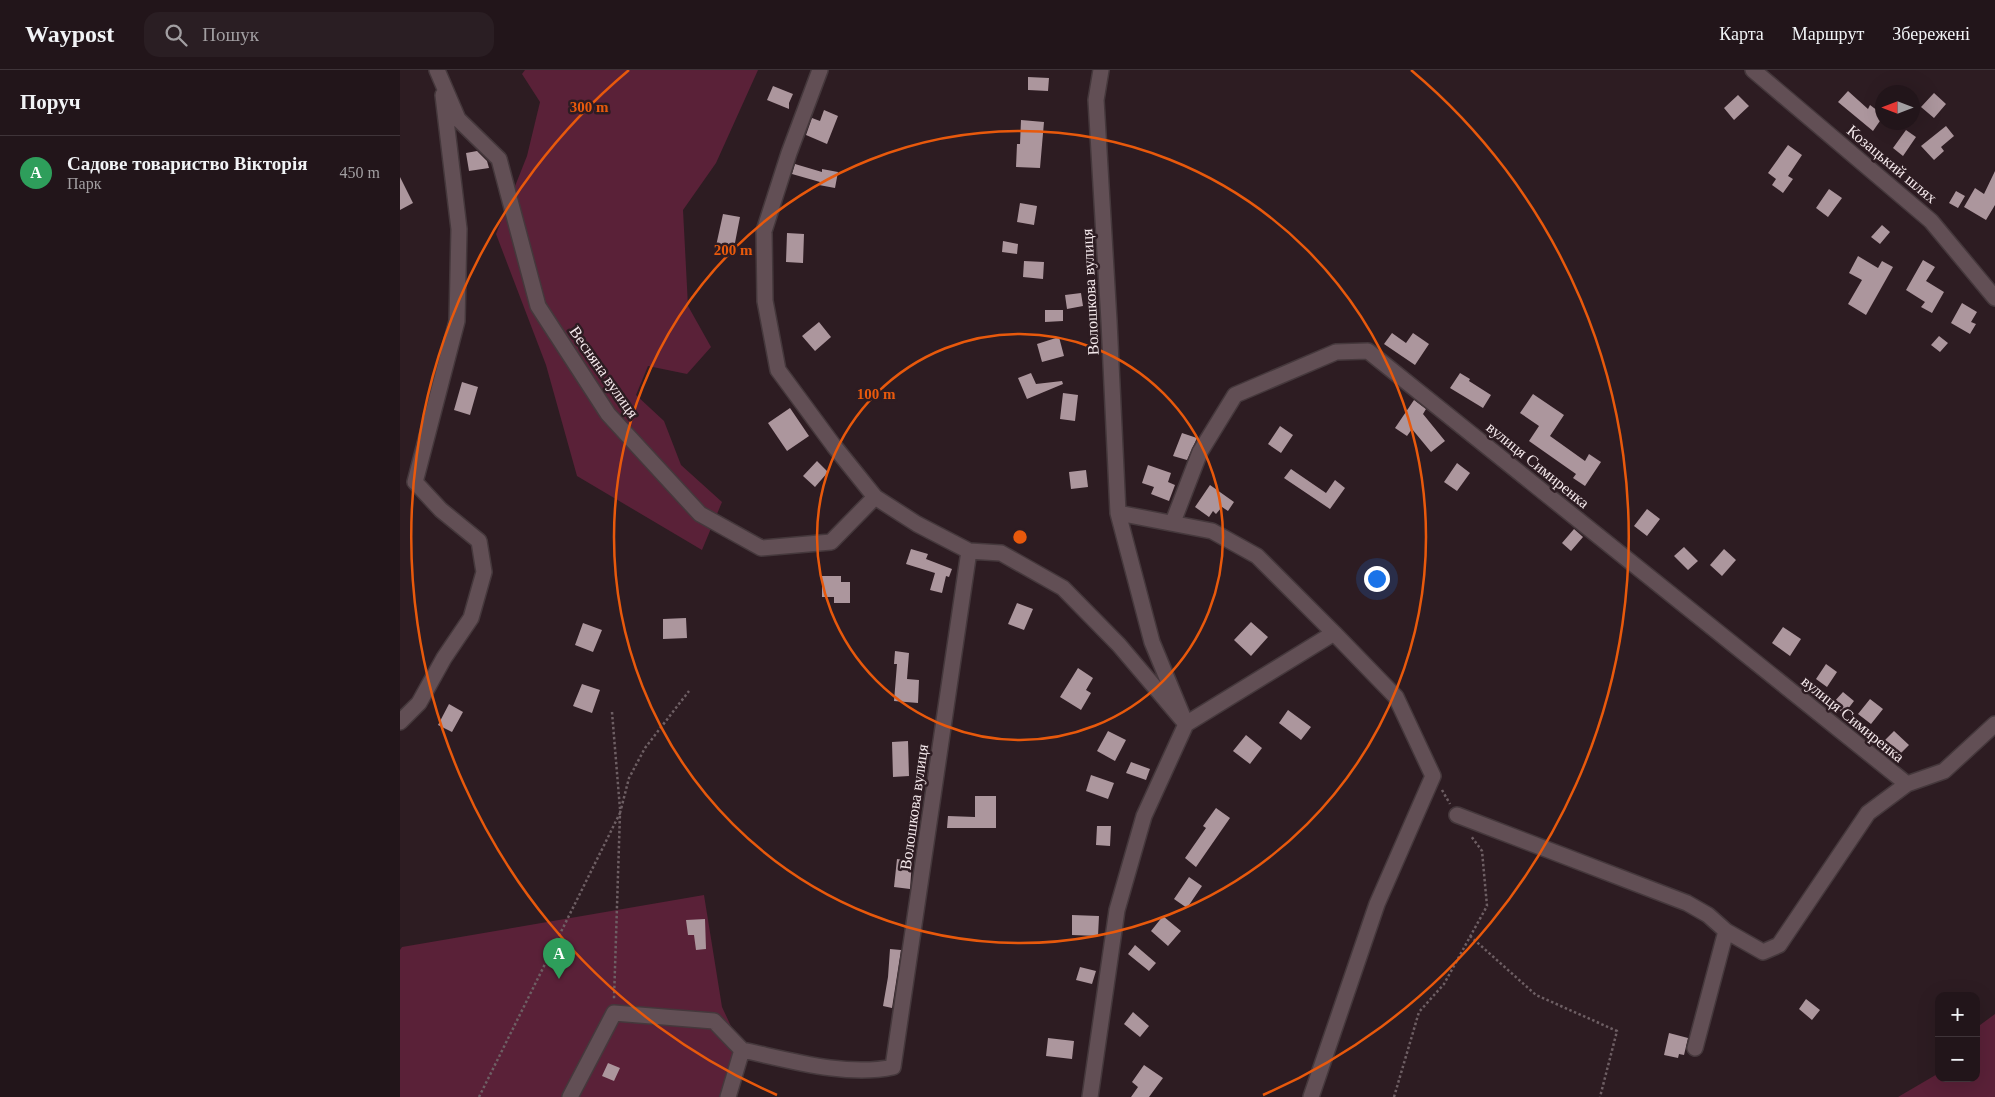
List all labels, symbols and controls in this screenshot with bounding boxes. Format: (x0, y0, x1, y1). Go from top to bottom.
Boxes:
search box (144, 12, 494, 57)
text: Waypost (25, 21, 114, 47)
icon: search (162, 21, 190, 49)
text: Пошук (202, 24, 259, 45)
text: Карта (1719, 24, 1764, 44)
text: Маршрут (1792, 24, 1864, 44)
text: Збережені (1892, 24, 1970, 44)
north arrow (1875, 85, 1920, 130)
text: Поруч (20, 90, 81, 114)
text: 300 m (570, 99, 609, 115)
street label: Козацький шлях (1843, 122, 1940, 207)
text: Садове товариство Вікторія (67, 153, 307, 174)
text: A (30, 164, 42, 181)
text: 450 m (340, 164, 380, 181)
text: Парк (67, 175, 101, 192)
street label: Волошкова вулиця (1078, 227, 1103, 356)
text: 200 m (714, 242, 753, 258)
street label: Весняна вулиця (565, 323, 642, 422)
text: 100 m (857, 386, 896, 402)
street label: вулиця Симиренка (1483, 418, 1593, 512)
centre of rings (1011, 528, 1029, 546)
your location (1364, 566, 1390, 592)
street label: вулиця Симиренка (1798, 672, 1908, 766)
street label: Волошкова вулиця (897, 742, 932, 871)
pin: A (543, 938, 575, 979)
map controls (1935, 992, 1980, 1082)
button: + (1935, 992, 1980, 1037)
button: − (1935, 1037, 1980, 1082)

